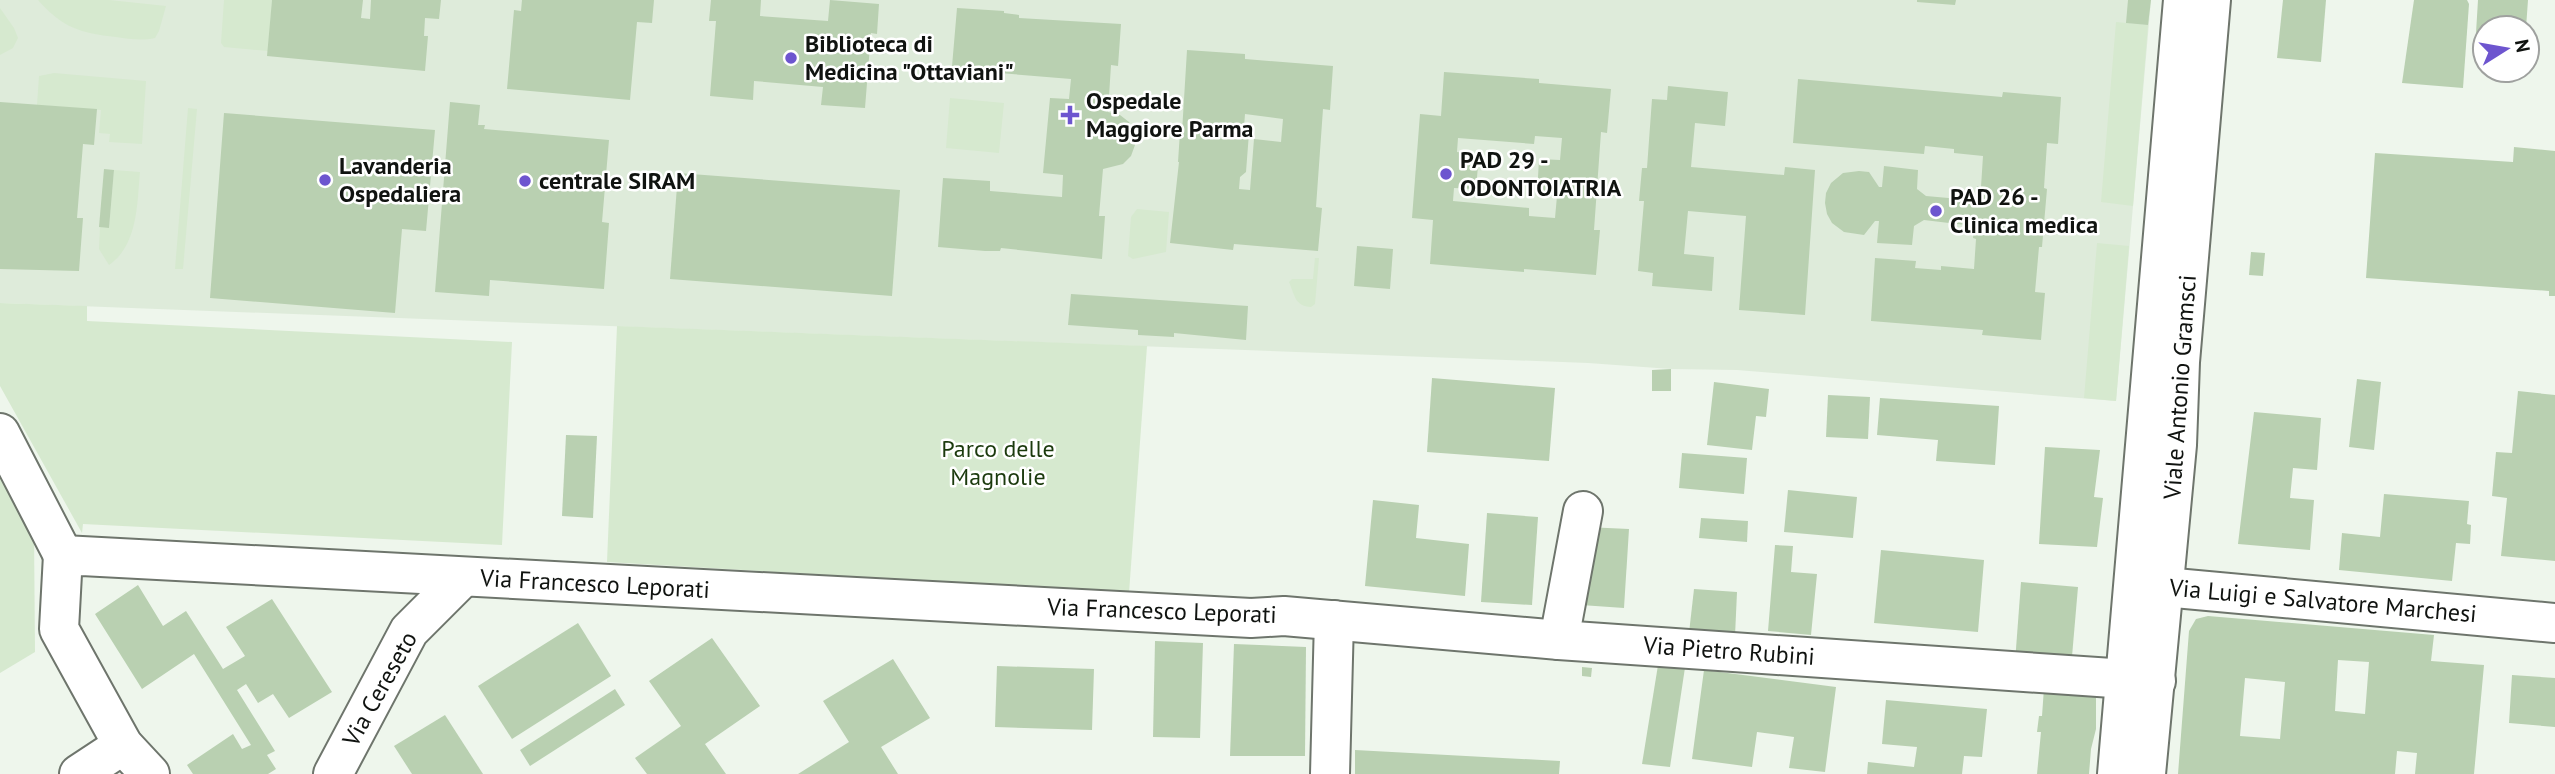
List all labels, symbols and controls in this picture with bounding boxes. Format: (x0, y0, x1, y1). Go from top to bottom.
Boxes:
north arrow (2471, 14, 2541, 84)
place label: Biblioteca di Medicina "Ottaviani" (805, 28, 1014, 87)
text: N (2510, 37, 2536, 54)
marker: Biblioteca di Medicina "Ottaviani" (783, 50, 799, 66)
place label: Ospedale Maggiore Parma (1086, 85, 1253, 144)
marker: Ospedale Maggiore Parma (1060, 105, 1080, 125)
place label: PAD 29 - ODONTOIATRIA (1460, 144, 1622, 203)
place label: Lavanderia Ospedaliera (339, 150, 461, 209)
place label: centrale SIRAM (539, 165, 695, 196)
marker: PAD 29 - ODONTOIATRIA (1438, 166, 1454, 182)
marker: Lavanderia Ospedaliera (317, 172, 333, 188)
marker: centrale SIRAM (517, 173, 533, 189)
place label: PAD 26 - Clinica medica (1950, 181, 2098, 240)
marker: PAD 26 - Clinica medica (1928, 203, 1944, 219)
street label: Viale Antonio Gramsci (2156, 274, 2203, 501)
park label: Parco delle Magnolie (941, 433, 1055, 492)
street label: Via Francesco Leporati (478, 562, 711, 605)
street label: Via Luigi e Salvatore Marchesi (2167, 572, 2478, 629)
street label: Via Francesco Leporati (1046, 591, 1277, 630)
street label: Via Cereseto (335, 626, 424, 753)
street label: Via Pietro Rubini (1641, 629, 1816, 672)

